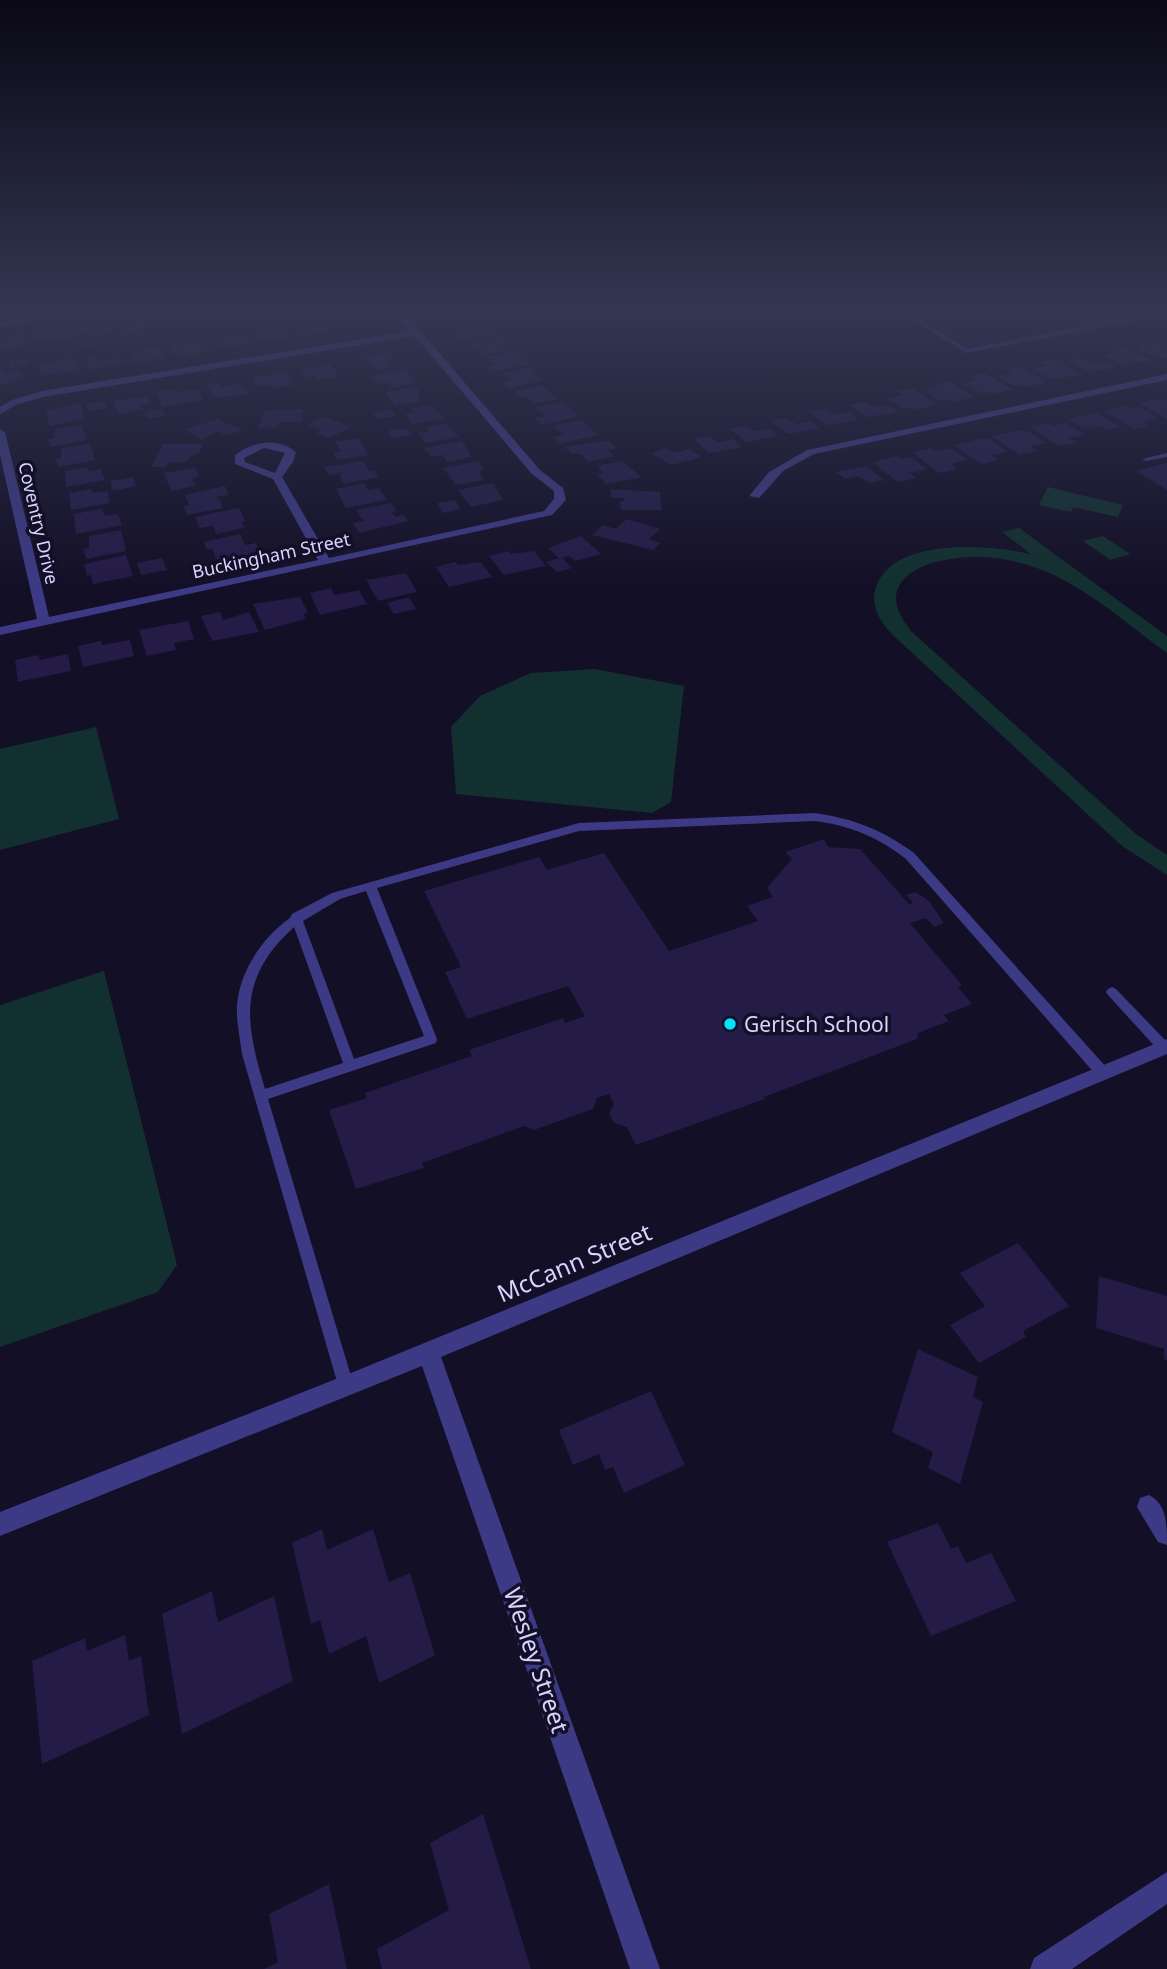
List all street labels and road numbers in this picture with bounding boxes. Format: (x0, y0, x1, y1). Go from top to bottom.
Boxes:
street label: Coventry Drive (13, 460, 65, 586)
street label: Buckingham Street (190, 526, 353, 583)
street label: McCann Street (492, 1214, 657, 1309)
street label: Wesley Street (497, 1583, 577, 1737)

